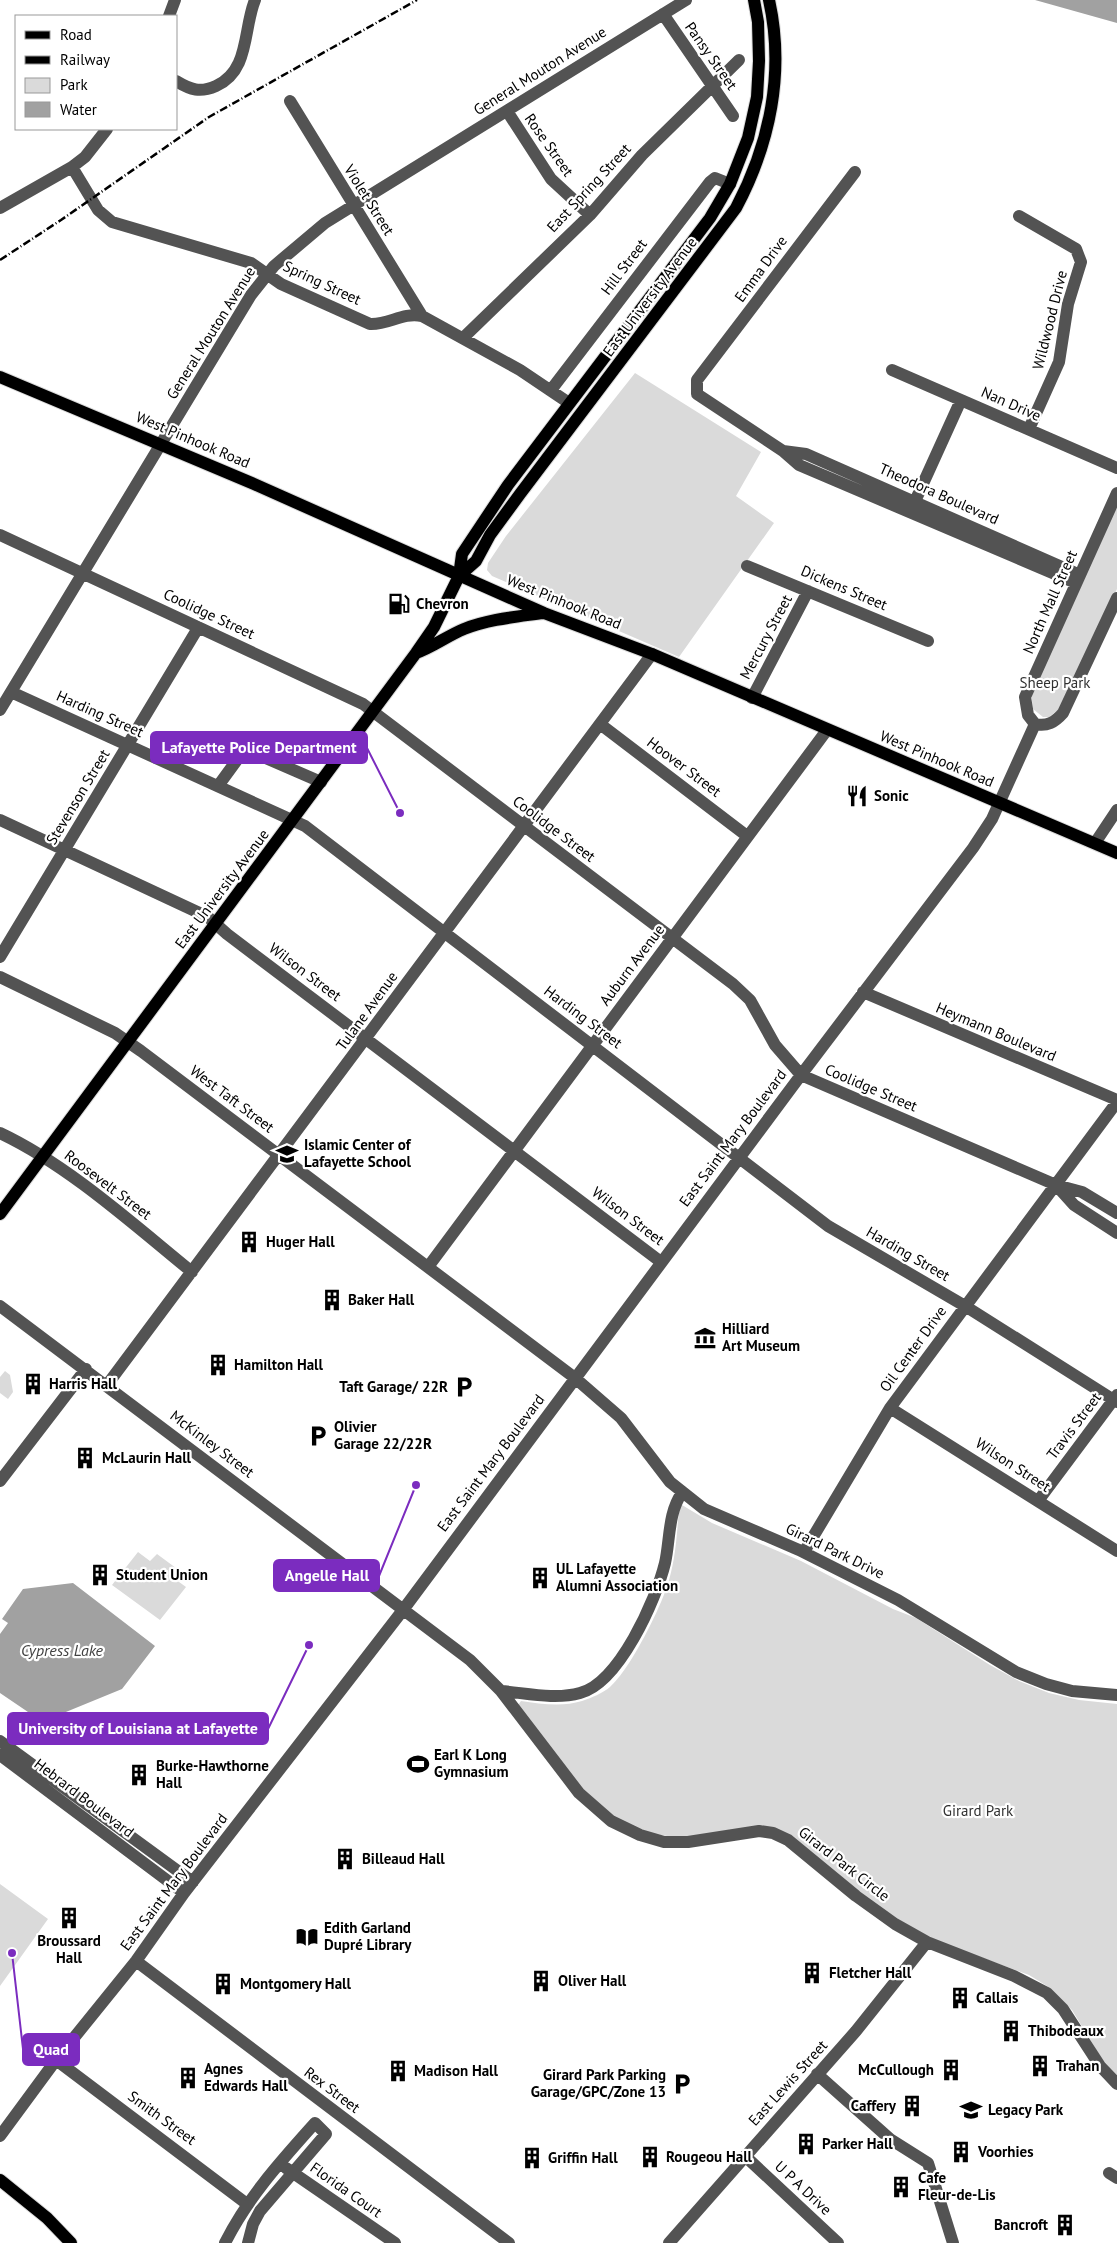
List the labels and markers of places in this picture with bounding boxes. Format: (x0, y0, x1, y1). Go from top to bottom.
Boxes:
fuel station icon: Chevron (386, 591, 412, 617)
place label: Chevron (416, 594, 469, 613)
callout: Lafayette Police Department (151, 732, 367, 763)
restaurant icon: Sonic (844, 783, 870, 809)
place label: Sonic (874, 786, 909, 805)
place label: Islamic Center of Lafayette School (304, 1135, 412, 1171)
school or university icon: Islamic Center of Lafayette School (274, 1141, 300, 1167)
building icon: Huger Hall (236, 1229, 262, 1255)
place label: Huger Hall (266, 1232, 335, 1251)
building icon: Baker Hall (319, 1287, 345, 1313)
place label: Baker Hall (348, 1290, 415, 1309)
place label: Hilliard Art Museum (722, 1319, 800, 1355)
museum icon: Hilliard Art Museum (692, 1325, 718, 1351)
building icon: Hamilton Hall (205, 1352, 231, 1378)
place label: Hamilton Hall (234, 1355, 324, 1374)
building icon: Harris Hall (20, 1371, 46, 1397)
place label: Harris Hall (49, 1374, 118, 1393)
parking icon: Taft Garage/ 22R (451, 1374, 477, 1400)
place label: Taft Garage/ 22R (339, 1377, 448, 1396)
place label: Olivier Garage 22/22R (334, 1417, 432, 1453)
parking icon: Olivier Garage 22/22R (305, 1423, 331, 1449)
building icon: McLaurin Hall (72, 1445, 98, 1471)
place label: McLaurin Hall (102, 1448, 192, 1467)
place label: UL Lafayette Alumni Association (556, 1559, 678, 1595)
callout: Angelle Hall (274, 1560, 379, 1591)
building icon: Student Union (87, 1562, 113, 1588)
place label: Student Union (116, 1565, 208, 1584)
building icon: UL Lafayette Alumni Association (527, 1565, 553, 1591)
callout: University of Louisiana at Lafayette (8, 1713, 268, 1744)
place label: Earl K Long Gymnasium (434, 1745, 509, 1781)
sports icon: Earl K Long Gymnasium (405, 1751, 431, 1777)
place label: Burke-Hawthorne Hall (156, 1756, 269, 1792)
building icon: Burke-Hawthorne Hall (126, 1762, 152, 1788)
building icon: Billeaud Hall (332, 1846, 358, 1872)
place label: Billeaud Hall (362, 1849, 445, 1868)
building icon: Broussard Hall (56, 1905, 82, 1931)
place label: Edith Garland Dupré Library (324, 1918, 412, 1954)
library icon: Edith Garland Dupré Library (294, 1924, 320, 1950)
place label: Broussard Hall (37, 1931, 101, 1967)
building icon: Fletcher Hall (799, 1960, 825, 1986)
place label: Fletcher Hall (829, 1963, 912, 1982)
building icon: Oliver Hall (528, 1968, 554, 1994)
building icon: Montgomery Hall (210, 1971, 236, 1997)
place label: Oliver Hall (558, 1971, 627, 1990)
place label: Montgomery Hall (240, 1974, 351, 1993)
building icon: Callais (947, 1985, 973, 2011)
place label: Callais (976, 1988, 1018, 2007)
building icon: Thibodeaux (998, 2018, 1024, 2044)
place label: Thibodeaux (1028, 2021, 1104, 2040)
callout: Quad (23, 2034, 79, 2065)
building icon: Trahan (1027, 2053, 1053, 2079)
place label: Trahan (1056, 2056, 1099, 2075)
building icon: McCullough (938, 2057, 964, 2083)
building icon: Madison Hall (385, 2058, 411, 2084)
place label: Agnes Edwards Hall (204, 2059, 288, 2095)
place label: McCullough (858, 2060, 934, 2079)
place label: Madison Hall (414, 2061, 499, 2080)
building icon: Agnes Edwards Hall (175, 2065, 201, 2091)
place label: Girard Park Parking Garage/GPC/Zone 13 (531, 2065, 666, 2101)
parking icon: Girard Park Parking Garage/GPC/Zone 13 (669, 2071, 695, 2097)
building icon: Caffery (899, 2093, 925, 2119)
place label: Caffery (851, 2096, 897, 2115)
school or university icon: Legacy Park (958, 2097, 984, 2123)
place label: Legacy Park (988, 2100, 1064, 2119)
building icon: Parker Hall (793, 2131, 819, 2157)
place label: Parker Hall (822, 2134, 893, 2153)
building icon: Voorhies (948, 2139, 974, 2165)
place label: Voorhies (977, 2142, 1033, 2161)
building icon: Rougeou Hall (637, 2144, 663, 2170)
building icon: Griffin Hall (519, 2145, 545, 2171)
place label: Rougeou Hall (666, 2147, 753, 2166)
place label: Griffin Hall (548, 2148, 618, 2167)
place label: Cafe Fleur-de-Lis (918, 2168, 996, 2204)
building icon: Cafe Fleur-de-Lis (888, 2174, 914, 2200)
building icon: Bancroft (1052, 2212, 1078, 2238)
place label: Bancroft (994, 2215, 1049, 2234)

